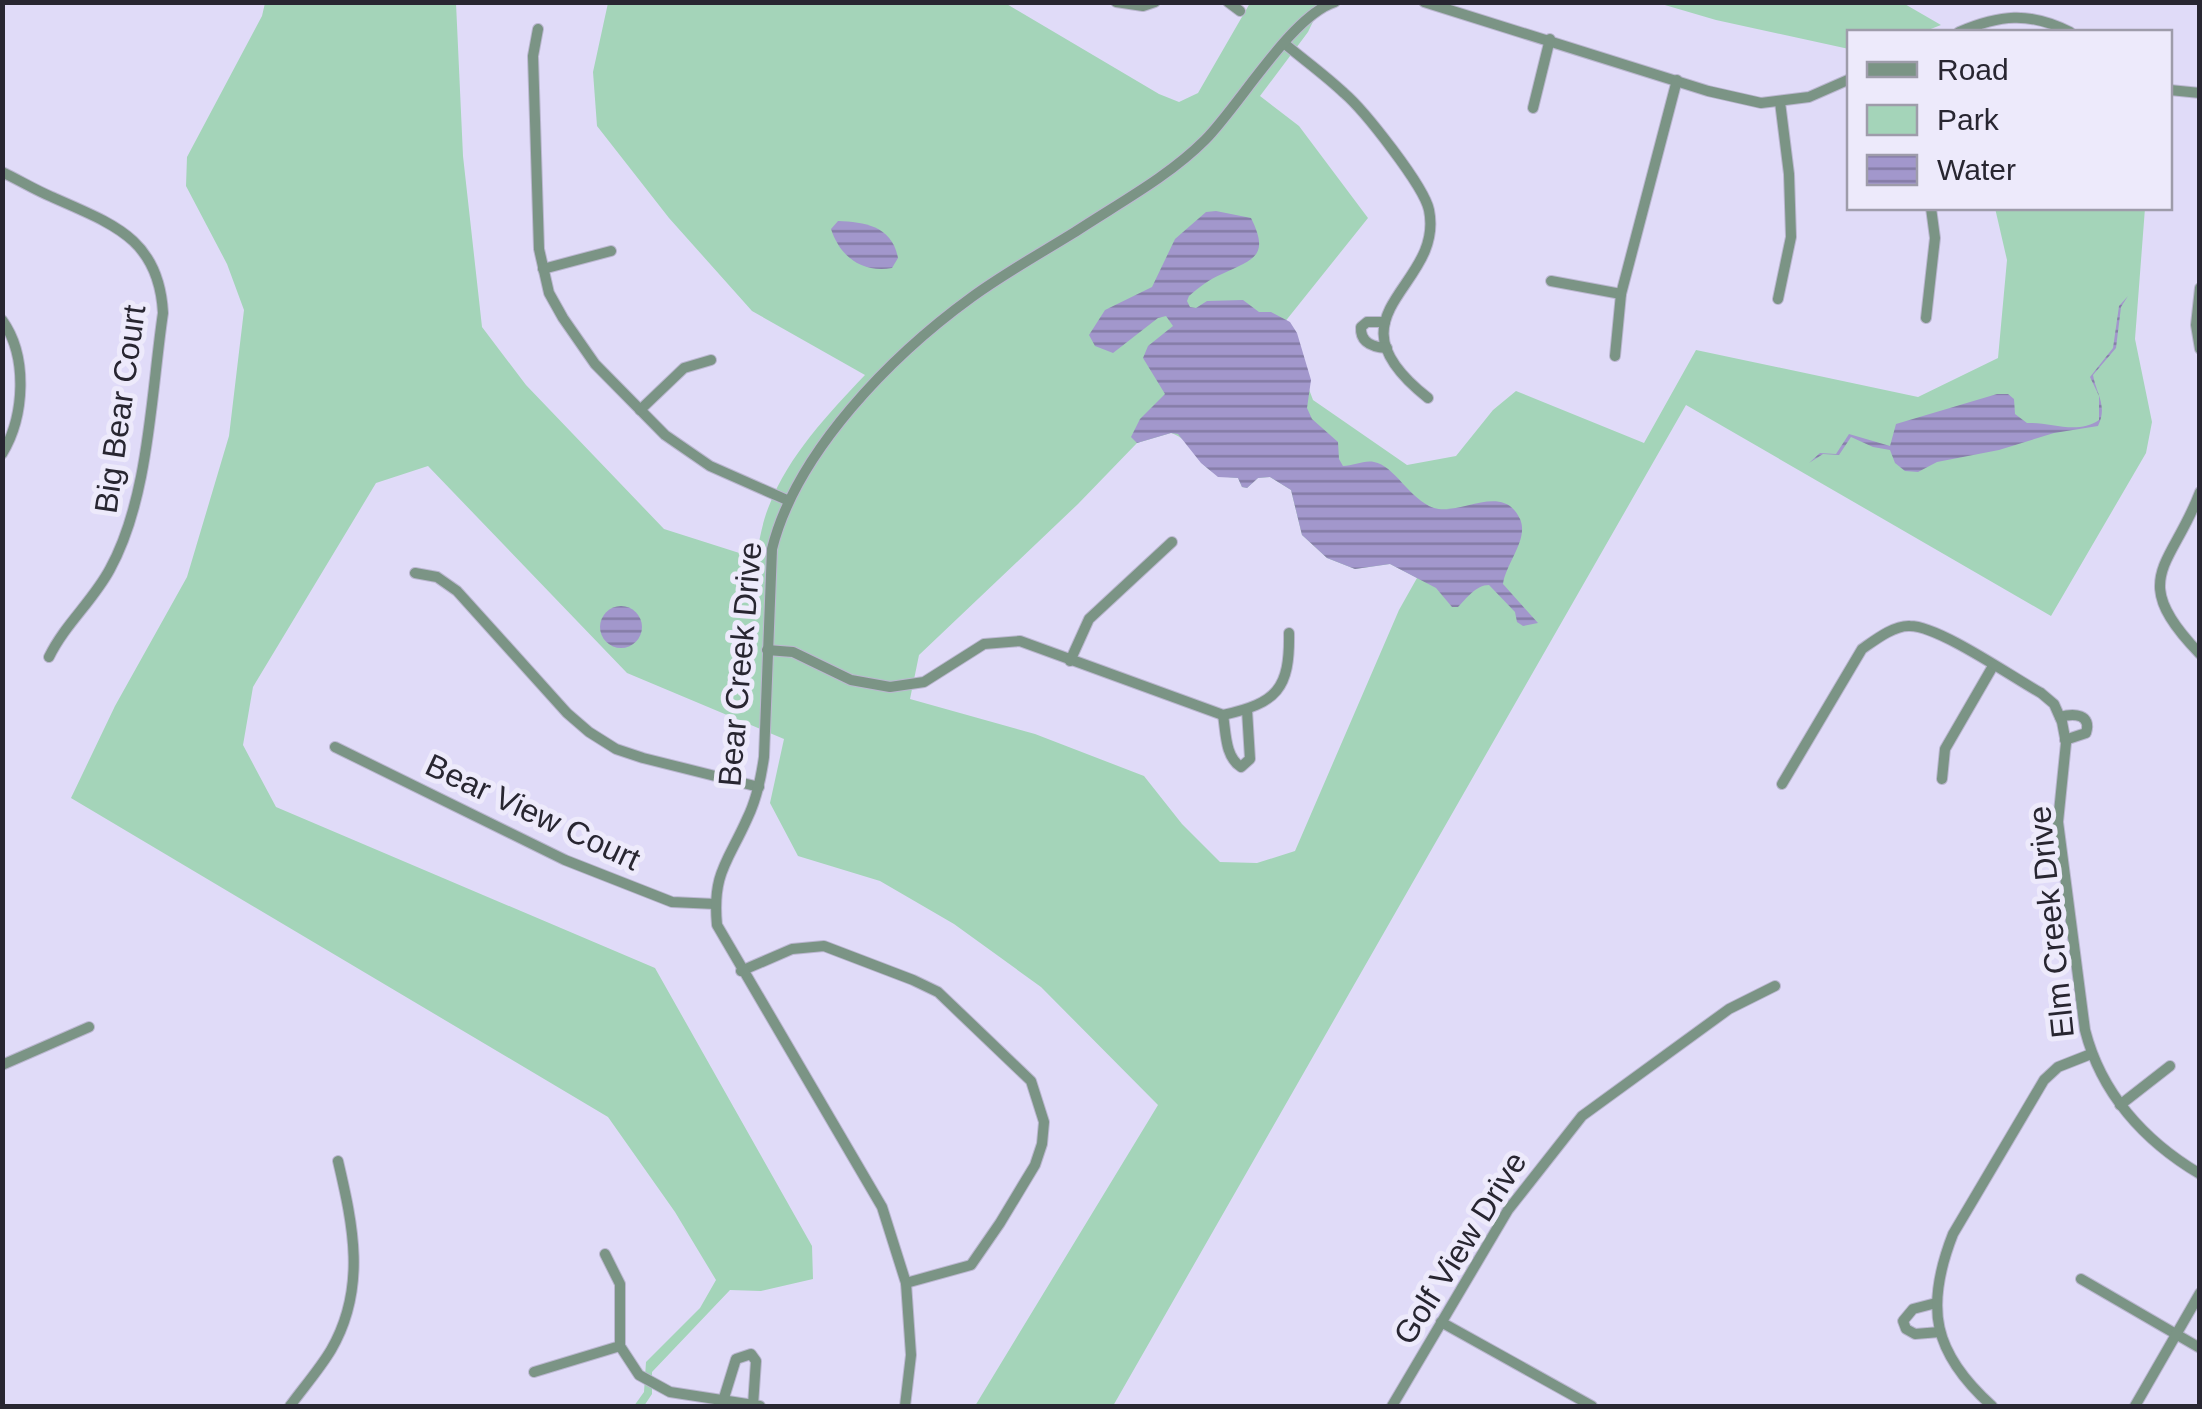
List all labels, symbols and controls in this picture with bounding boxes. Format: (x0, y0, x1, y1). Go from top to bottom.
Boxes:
legend (1847, 30, 2172, 210)
text: Road (1937, 53, 2009, 86)
text: Park (1937, 103, 2000, 136)
text: Water (1937, 153, 2016, 186)
street label: Big Bear Court (88, 302, 152, 515)
street label: Bear Creek Drive (711, 540, 769, 788)
street label: Bear View Court (420, 747, 646, 877)
street label: Elm Creek Drive (2021, 804, 2081, 1040)
street label: Golf View Drive (1386, 1145, 1534, 1351)

